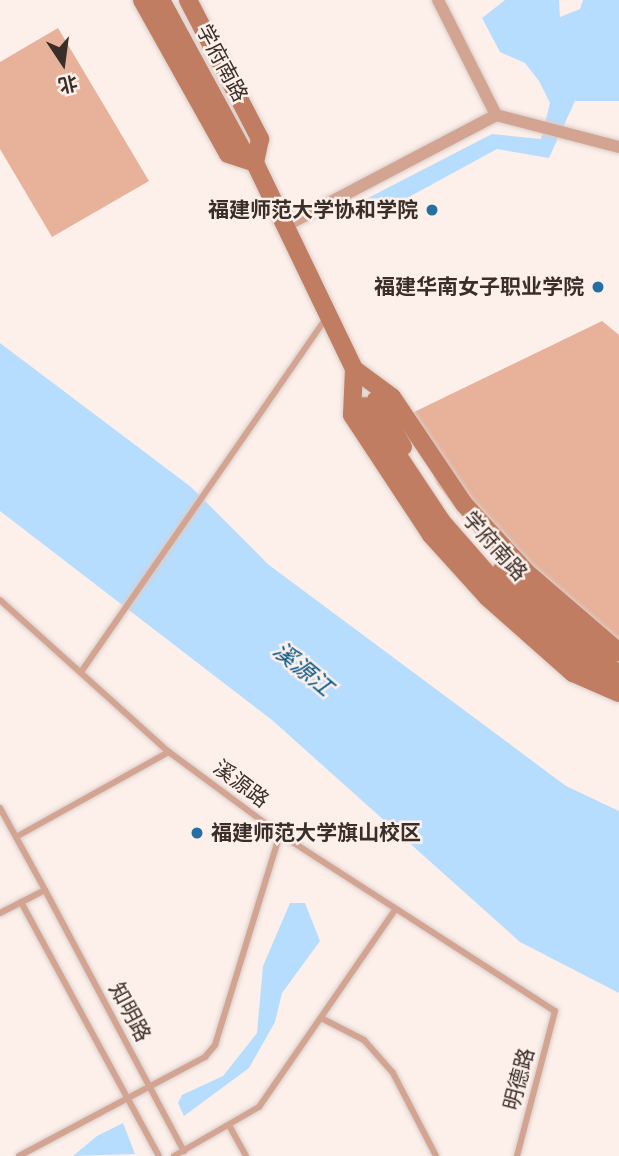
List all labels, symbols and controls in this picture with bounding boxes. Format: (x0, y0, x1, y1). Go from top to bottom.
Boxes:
street label: 学府南路 (191, 20, 253, 106)
north arrow (28, 28, 98, 98)
text: 北 (56, 71, 80, 97)
place label: 福建师范大学协和学院 (208, 197, 418, 223)
marker: 福建师范大学协和学院 (424, 202, 440, 218)
place label: 福建华南女子职业学院 (374, 274, 584, 300)
marker: 福建华南女子职业学院 (590, 279, 606, 295)
street label: 学府南路 (458, 506, 532, 586)
water label: 溪源江 (268, 636, 338, 702)
street label: 溪源路 (208, 755, 274, 813)
place label: 福建师范大学旗山校区 (211, 820, 421, 846)
marker: 福建师范大学旗山校区 (189, 825, 205, 841)
street label: 知明路 (104, 978, 156, 1046)
street label: 明德路 (499, 1045, 539, 1113)

